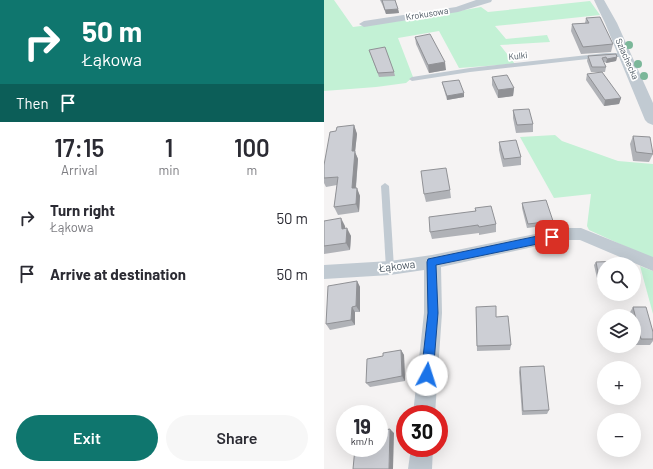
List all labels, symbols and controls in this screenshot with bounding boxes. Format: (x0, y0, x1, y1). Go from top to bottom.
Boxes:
street label: Krokusowa (405, 5, 449, 22)
text: 50 m (82, 14, 142, 48)
icon: right (16, 16, 68, 68)
street label: Szlachecka (614, 37, 641, 81)
text: Łąkowa (82, 48, 142, 70)
street label: Kulki (508, 49, 528, 62)
icon: arrive (57, 92, 79, 114)
text: Then (16, 94, 49, 112)
text: 17:15 (54, 133, 104, 162)
text: 1 (165, 133, 173, 162)
text: 100 (234, 133, 270, 162)
text: Arrival (61, 162, 97, 178)
text: min (159, 162, 180, 178)
text: m (246, 162, 257, 178)
text: Turn right (50, 201, 115, 219)
icon: right (16, 207, 38, 229)
text: 50 m (276, 209, 308, 227)
text: Łąkowa (50, 219, 93, 235)
pin (535, 220, 569, 254)
icon: arrive (541, 226, 563, 248)
street label: Łąkowa (377, 257, 416, 274)
map controls (597, 257, 641, 457)
button: search (597, 257, 641, 301)
icon: arrive (16, 263, 38, 285)
text: Arrive at destination (50, 265, 186, 283)
text: 50 m (276, 265, 308, 283)
button: layers (597, 309, 641, 353)
position arrow (406, 354, 448, 396)
button: + (597, 361, 641, 405)
speed limit sign: 30 (396, 405, 448, 457)
button: − (597, 413, 641, 457)
text: 19 (353, 414, 371, 438)
button: Exit (16, 415, 158, 461)
button: Share (166, 415, 308, 461)
text: km/h (351, 435, 373, 447)

